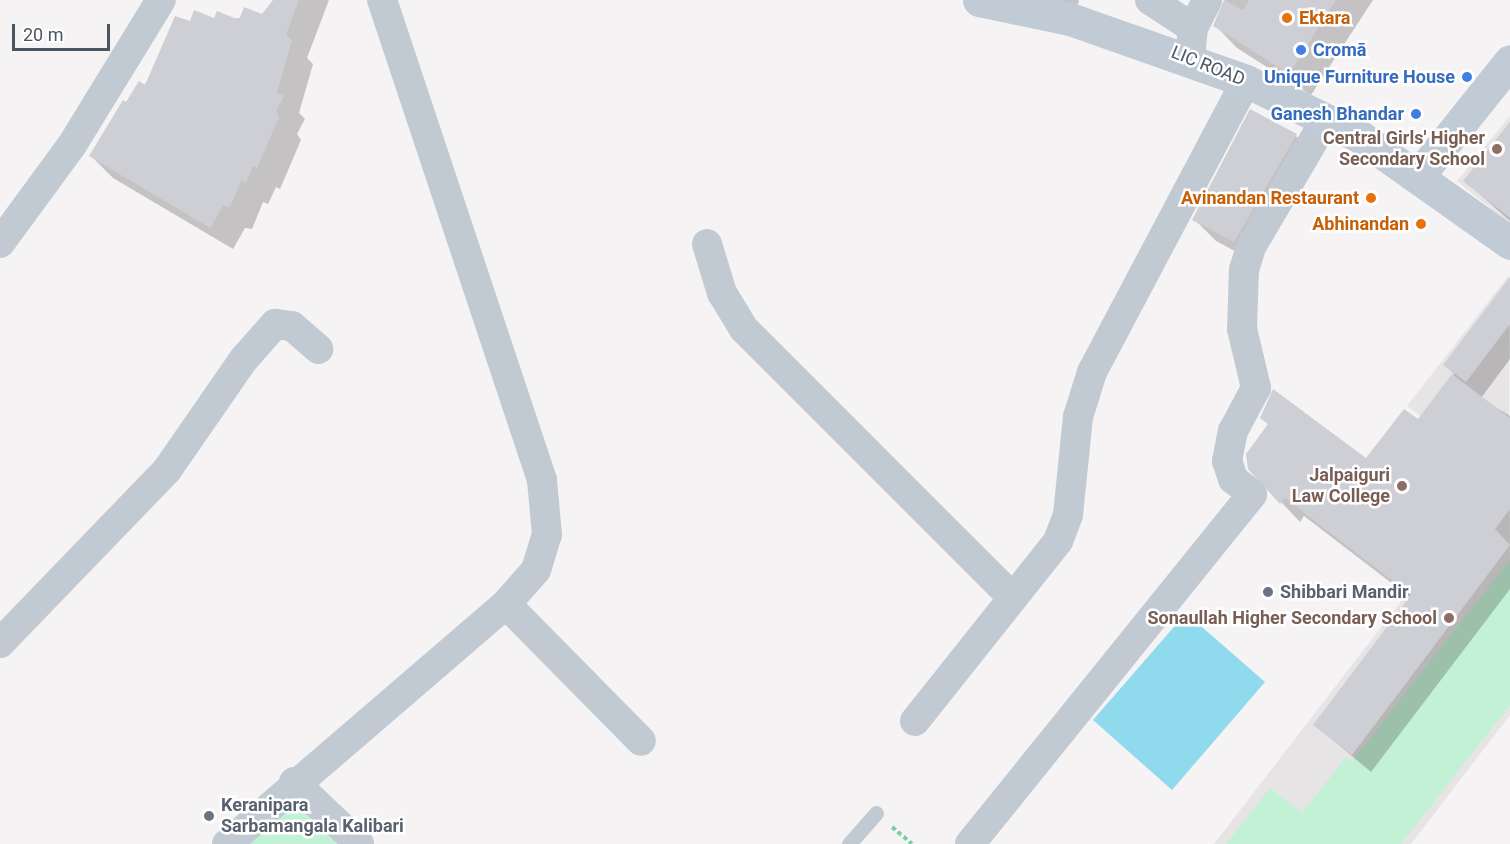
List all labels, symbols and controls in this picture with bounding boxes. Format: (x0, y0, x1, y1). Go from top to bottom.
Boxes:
place label: Ektara (1299, 7, 1350, 29)
marker: Ektara (1280, 11, 1294, 25)
scale bar (15, 12, 112, 50)
text: 20 m (23, 24, 63, 45)
place label: Cromā (1313, 39, 1366, 61)
street label: LIC ROAD (1168, 41, 1248, 91)
marker: Cromā (1294, 43, 1308, 57)
place label: Unique Furniture House (1264, 66, 1455, 88)
marker: Unique Furniture House (1460, 70, 1474, 84)
place label: Ganesh Bhandar (1271, 103, 1404, 125)
marker: Ganesh Bhandar (1409, 107, 1423, 121)
place label: Central Girls' Higher Secondary School (1323, 128, 1485, 170)
marker: Central Girls' Higher Secondary School (1490, 142, 1504, 156)
place label: Avinandan Restaurant (1181, 187, 1359, 209)
marker: Avinandan Restaurant (1364, 191, 1378, 205)
place label: Abhinandan (1312, 213, 1409, 235)
marker: Abhinandan (1414, 217, 1428, 231)
place label: Jalpaiguri Law College (1292, 465, 1390, 508)
marker: Jalpaiguri Law College (1395, 479, 1409, 493)
place label: Shibbari Mandir (1280, 581, 1409, 603)
marker: Shibbari Mandir (1261, 585, 1275, 599)
place label: Sonaullah Higher Secondary School (1148, 607, 1437, 629)
marker: Sonaullah Higher Secondary School (1442, 611, 1456, 625)
place label: Keranipara Sarbamangala Kalibari (221, 795, 404, 838)
marker: Keranipara Sarbamangala Kalibari (202, 809, 216, 823)

